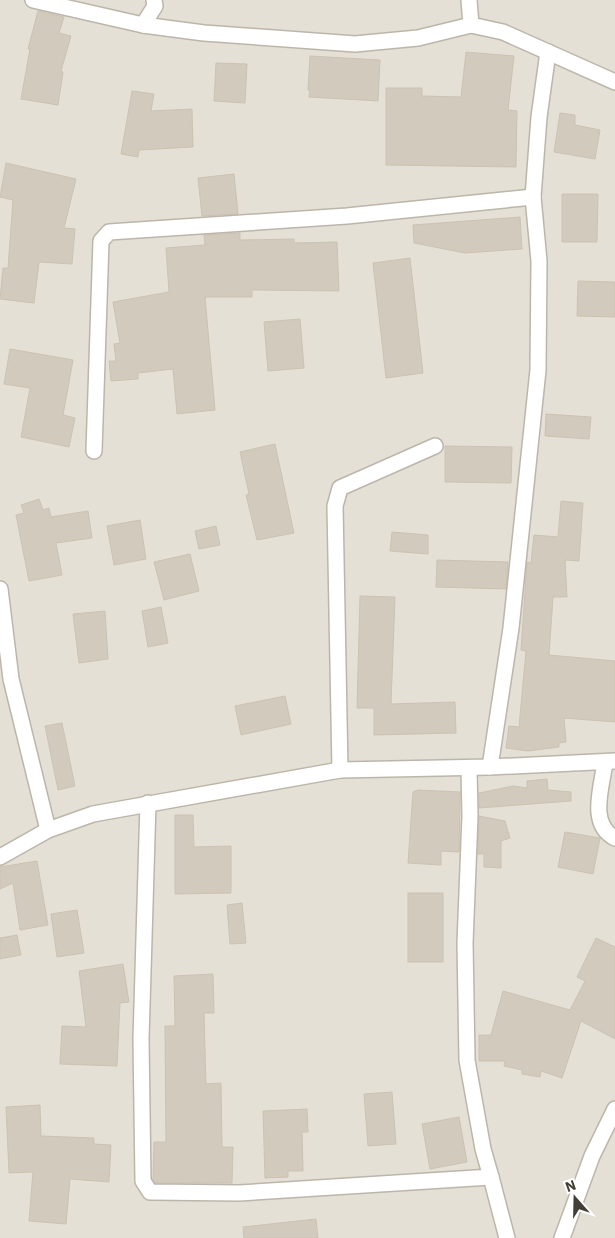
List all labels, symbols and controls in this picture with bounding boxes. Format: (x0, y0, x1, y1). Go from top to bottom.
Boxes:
north arrow (550, 1173, 600, 1223)
text: N (563, 1176, 578, 1196)

